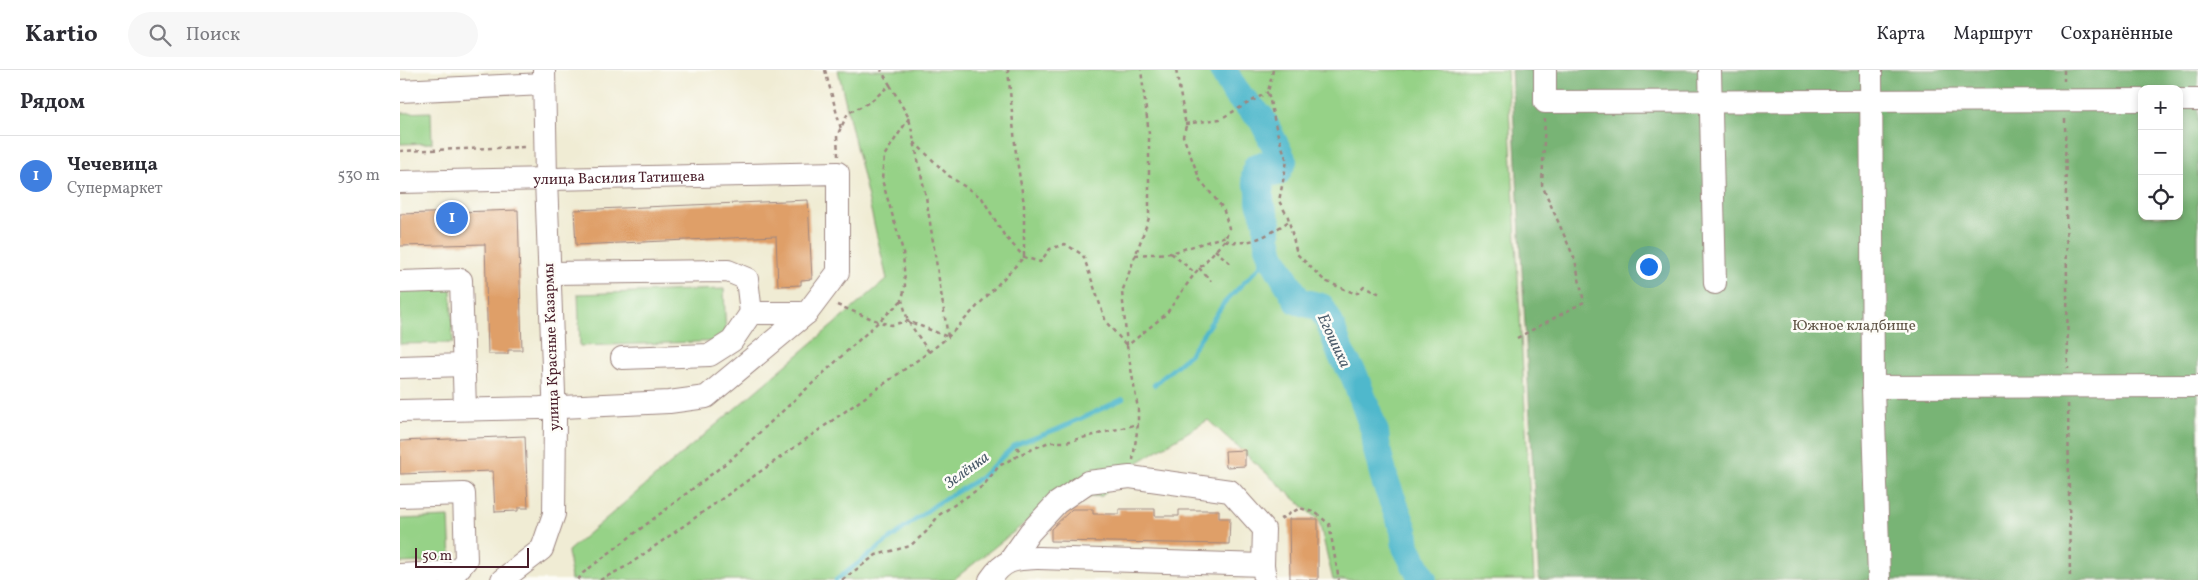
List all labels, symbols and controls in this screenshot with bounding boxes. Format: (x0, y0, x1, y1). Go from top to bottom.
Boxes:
search box (128, 12, 478, 57)
text: Kartio (25, 18, 98, 52)
icon: search (146, 21, 174, 49)
text: Поиск (186, 22, 240, 48)
text: Карта (1876, 22, 1925, 47)
text: Маршрут (1953, 22, 2033, 47)
text: Сохранённые (2061, 22, 2173, 47)
map controls (2138, 85, 2183, 220)
button: + (2138, 85, 2183, 130)
text: Рядом (20, 88, 85, 117)
button: − (2138, 130, 2183, 175)
text: Чечевица (67, 152, 158, 178)
text: 1 (33, 165, 39, 187)
text: 530 m (337, 165, 380, 187)
street label: улица Василия Татищева (533, 167, 705, 191)
button: locate (2138, 175, 2183, 220)
text: Супермаркет (67, 178, 163, 200)
pin: 1 (436, 199, 468, 237)
your location (1636, 254, 1662, 280)
street label: улица Красные Казармы (539, 262, 566, 431)
water label: Егошиха (1311, 310, 1356, 372)
park label: Южное кладбище (1792, 316, 1916, 337)
water label: Зелёнка (940, 447, 994, 495)
scale bar (415, 545, 529, 568)
text: 50 m (422, 547, 452, 566)

